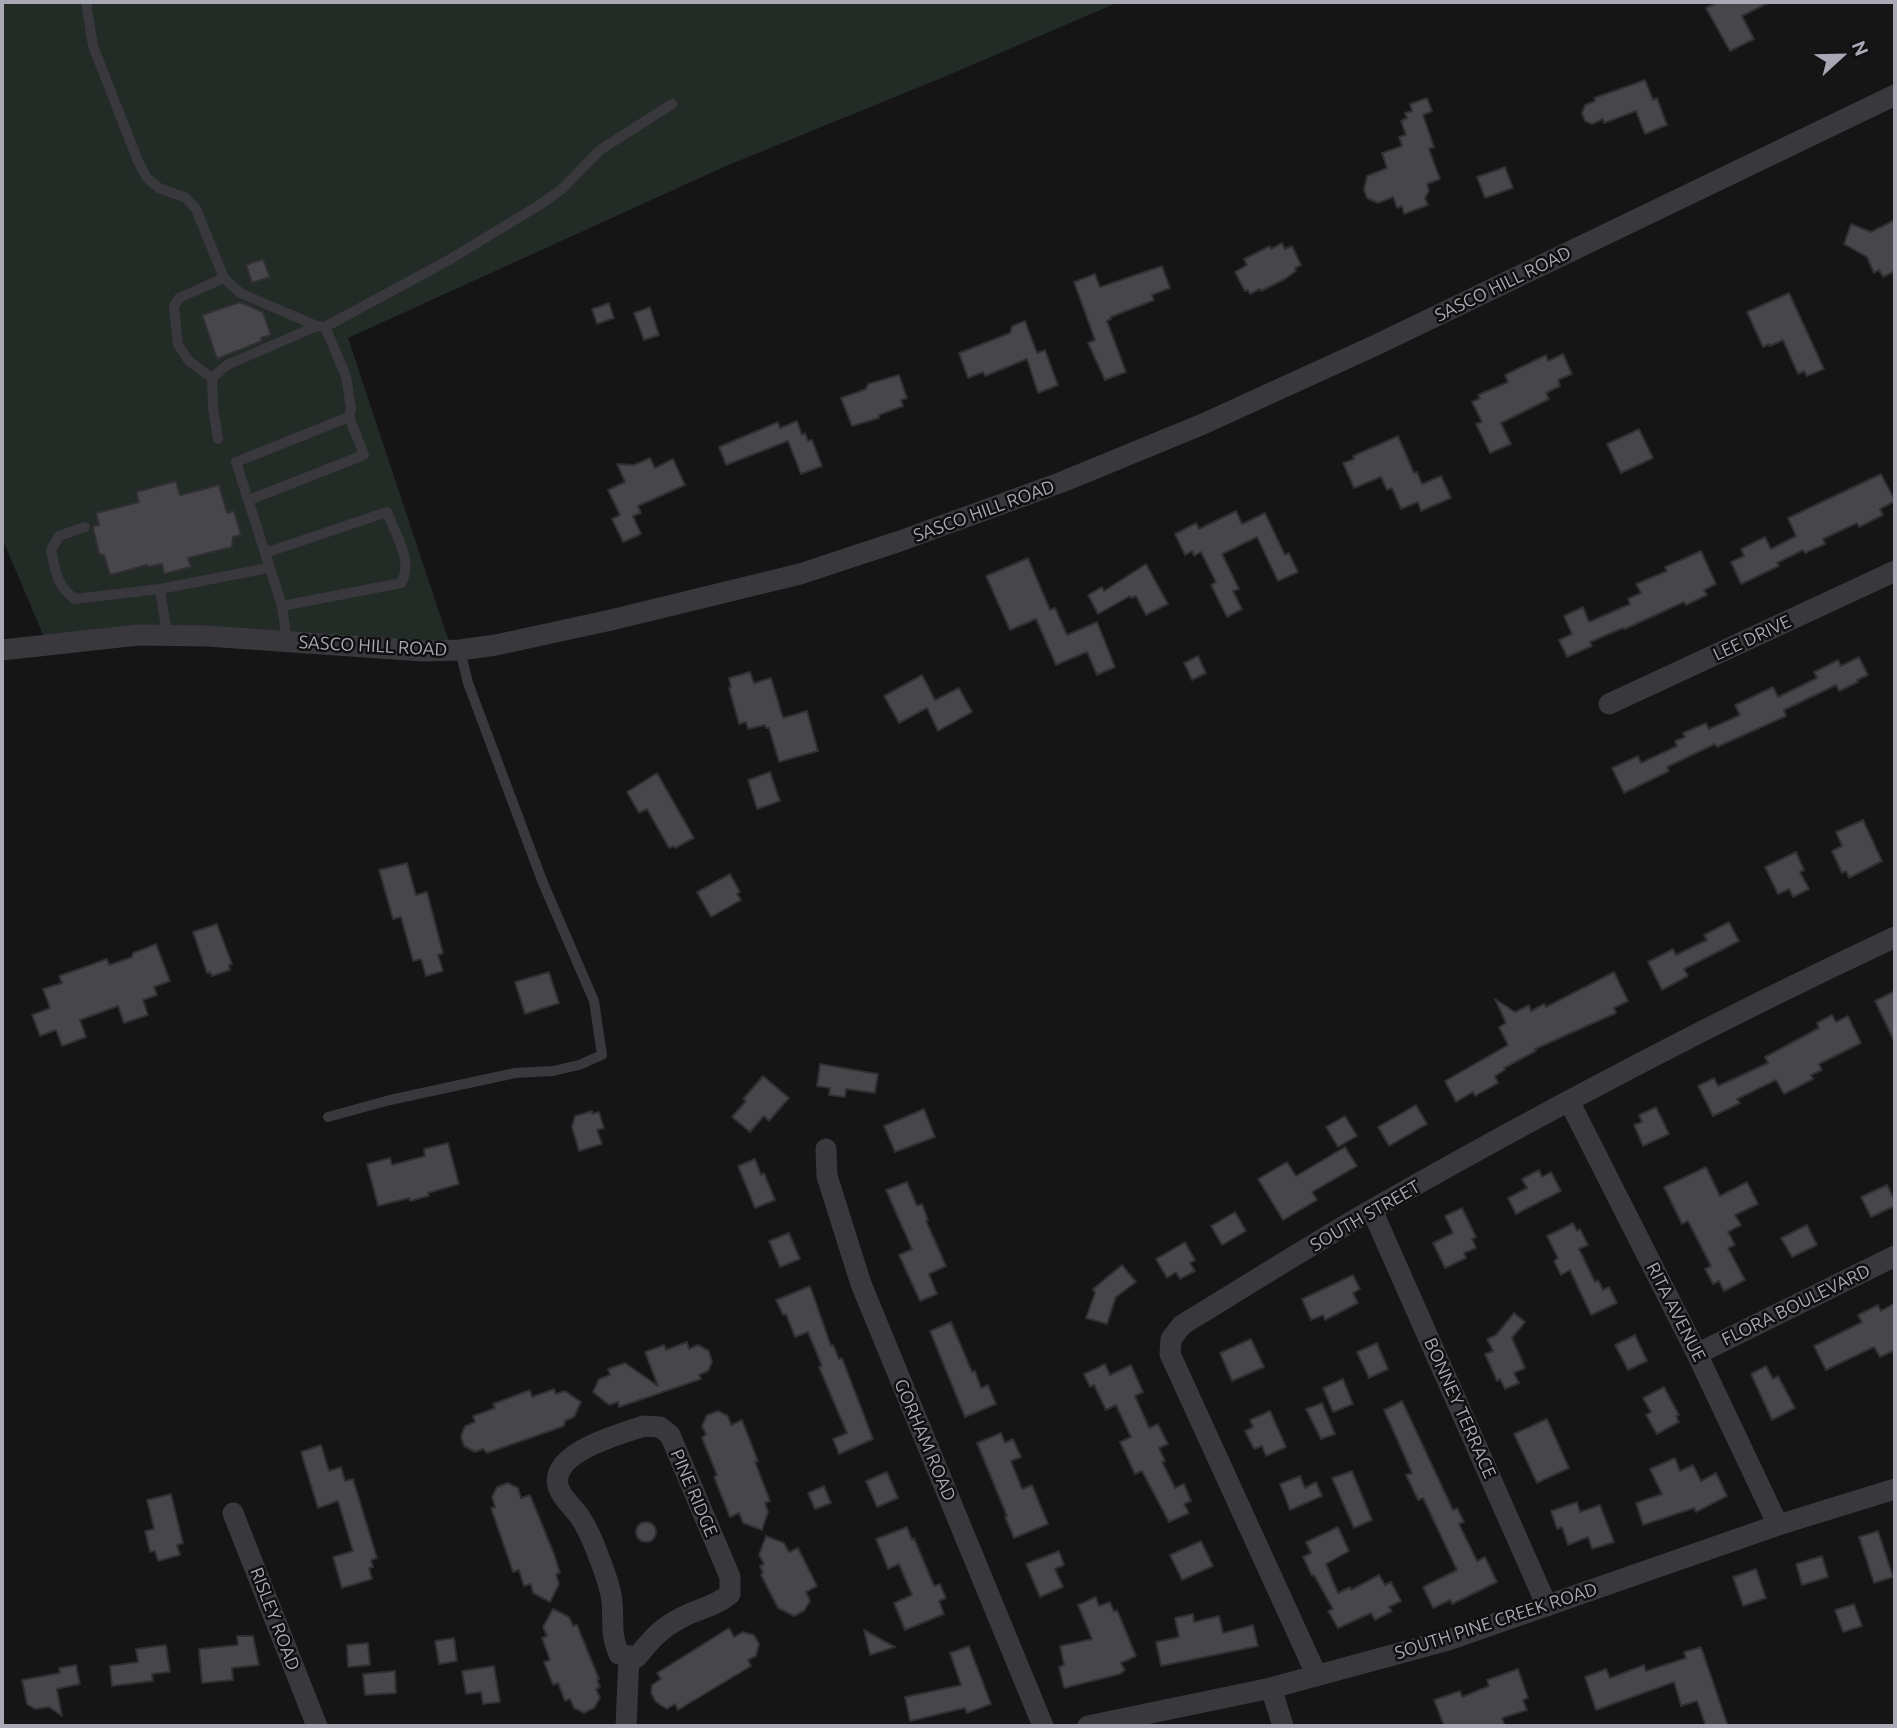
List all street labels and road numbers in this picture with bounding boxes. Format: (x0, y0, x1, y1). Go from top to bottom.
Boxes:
street label: SASCO HILL ROAD (1431, 242, 1575, 326)
street label: SASCO HILL ROAD (910, 475, 1058, 547)
street label: LEE DRIVE (1710, 611, 1794, 665)
street label: SASCO HILL ROAD (298, 631, 448, 661)
street label: SOUTH STREET (1306, 1176, 1424, 1256)
street label: RITA AVENUE (1642, 1259, 1710, 1365)
street label: FLORA BOULEVARD (1718, 1260, 1874, 1350)
street label: BONNEY TERRACE (1419, 1334, 1501, 1482)
street label: GORHAM ROAD (890, 1376, 960, 1504)
street label: PINE RIDGE (666, 1446, 722, 1540)
street label: RISLEY ROAD (245, 1564, 305, 1674)
street label: SOUTH PINE CREEK ROAD (1392, 1578, 1600, 1664)

